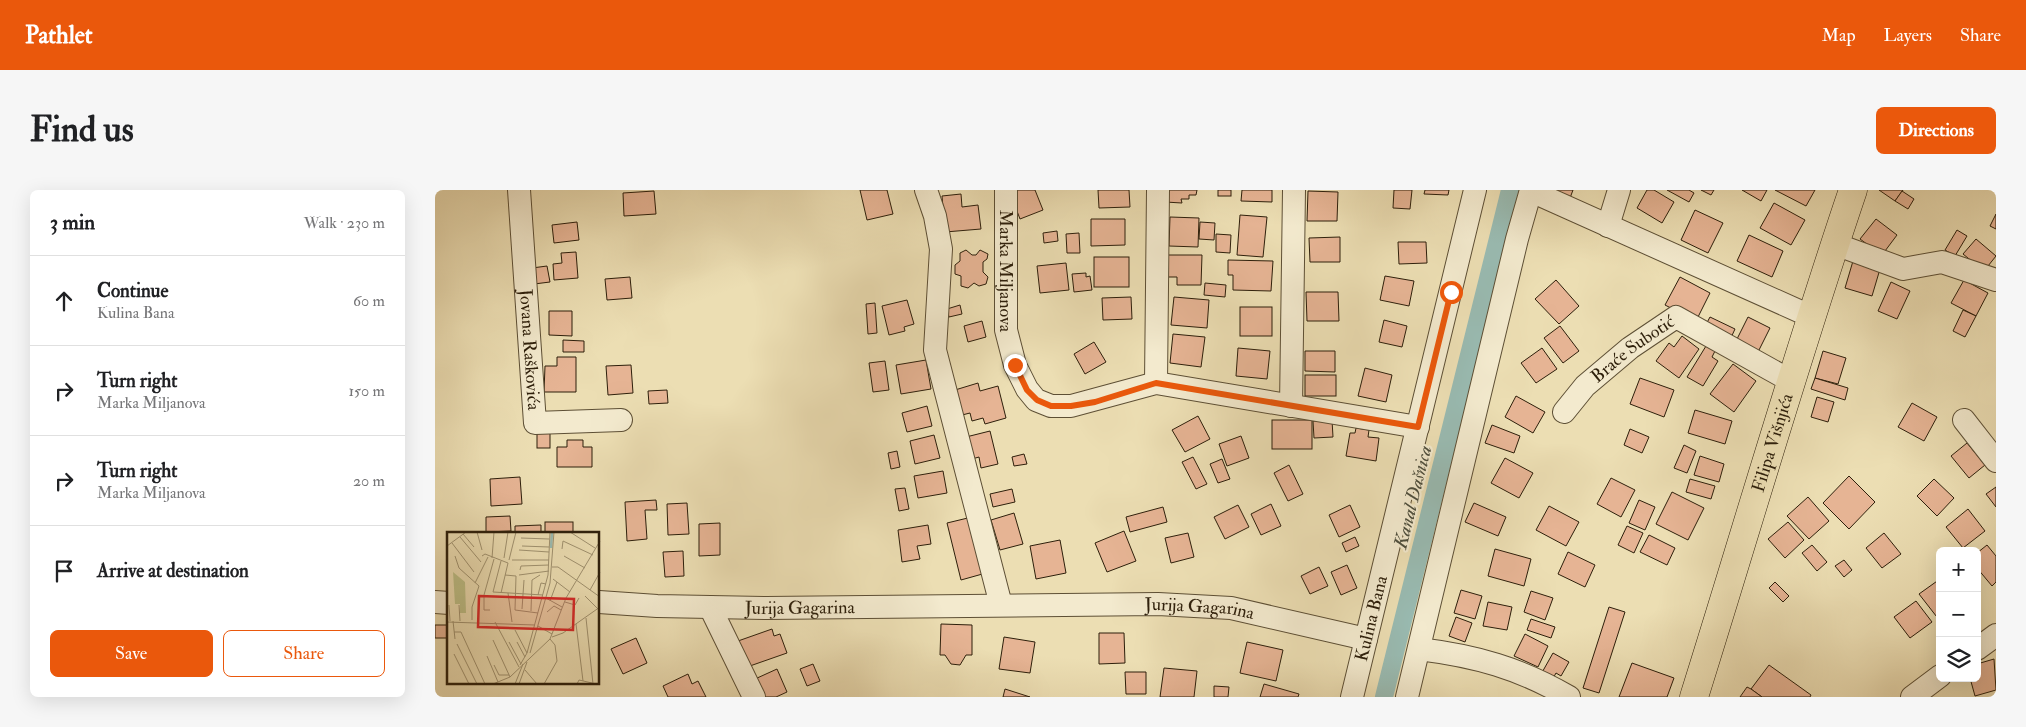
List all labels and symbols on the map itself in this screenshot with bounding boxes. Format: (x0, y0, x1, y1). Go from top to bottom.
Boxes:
street label: Marka Miljanova (994, 210, 1017, 333)
route start (1440, 281, 1463, 304)
street label: Jovana Raškovića (514, 287, 545, 412)
street label: Braće Subotić (1586, 310, 1680, 388)
route end (1004, 354, 1027, 377)
street label: Filipa Višnjića (1747, 390, 1799, 495)
water label: Kanal Dašnica (1388, 443, 1437, 552)
inset map (447, 532, 600, 684)
street label: Kulina Bana (1350, 573, 1393, 664)
street label: Jurija Gagarina (1144, 593, 1257, 625)
street label: Jurija Gagarina (744, 596, 856, 620)

